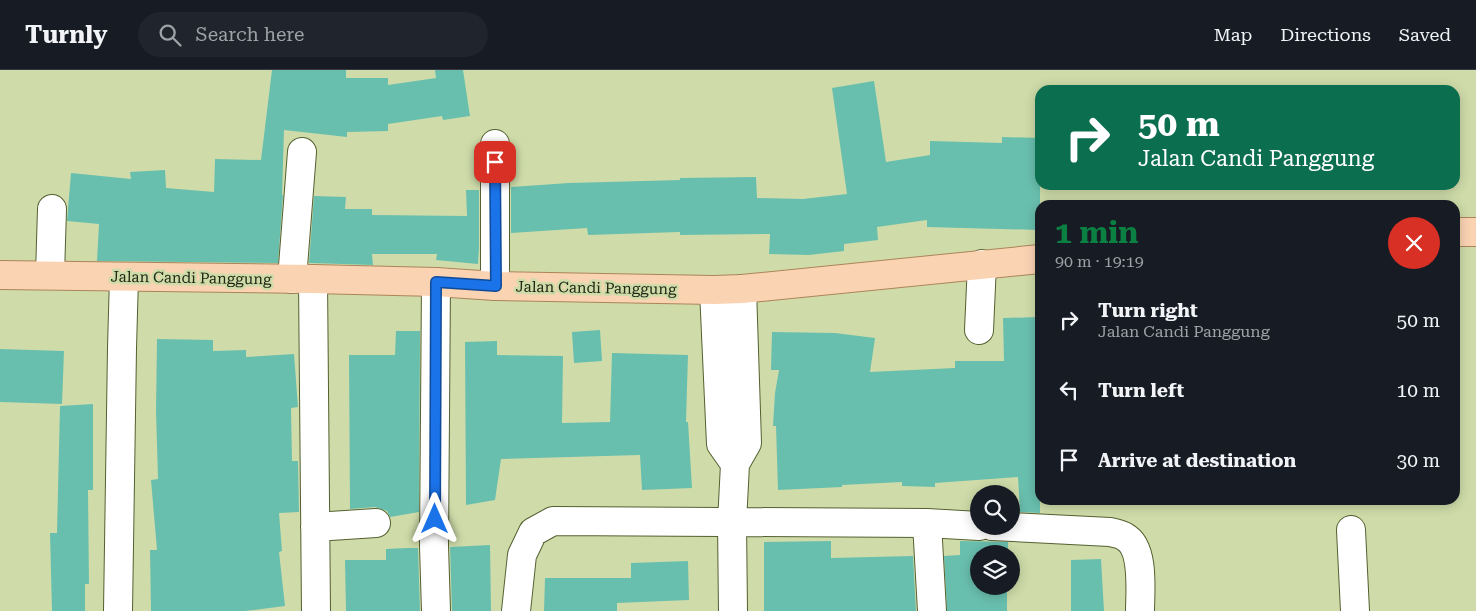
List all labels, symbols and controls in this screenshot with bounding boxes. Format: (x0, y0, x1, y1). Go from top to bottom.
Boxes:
search box (138, 12, 488, 57)
text: Turnly (25, 21, 108, 49)
icon: search (156, 21, 184, 49)
text: Search here (196, 23, 304, 46)
text: Map (1214, 24, 1252, 45)
text: Directions (1280, 24, 1371, 45)
text: Saved (1399, 24, 1451, 45)
text: 50 m (1138, 104, 1220, 145)
icon: right (1055, 105, 1120, 170)
pin (474, 141, 516, 183)
text: Jalan Candi Panggung (1138, 146, 1374, 171)
icon: arrive (481, 148, 509, 176)
text: 1 min (1055, 215, 1138, 250)
button: close (1388, 217, 1440, 269)
text: 90 m · 19:19 (1055, 252, 1144, 271)
street label: Jalan Candi Panggung (110, 268, 272, 288)
street label: Jalan Candi Panggung (515, 278, 677, 298)
text: Turn right (1098, 299, 1198, 322)
icon: right (1055, 306, 1083, 334)
text: 50 m (1397, 309, 1440, 332)
text: Jalan Candi Panggung (1098, 322, 1270, 341)
icon: left (1055, 376, 1083, 404)
text: Turn left (1098, 379, 1184, 402)
text: 10 m (1397, 379, 1440, 402)
icon: arrive (1055, 446, 1083, 474)
text: Arrive at destination (1098, 449, 1296, 472)
text: 30 m (1397, 449, 1440, 472)
map controls (970, 485, 1020, 595)
button: search (970, 485, 1020, 535)
position arrow (408, 492, 460, 544)
button: layers (970, 545, 1020, 595)

